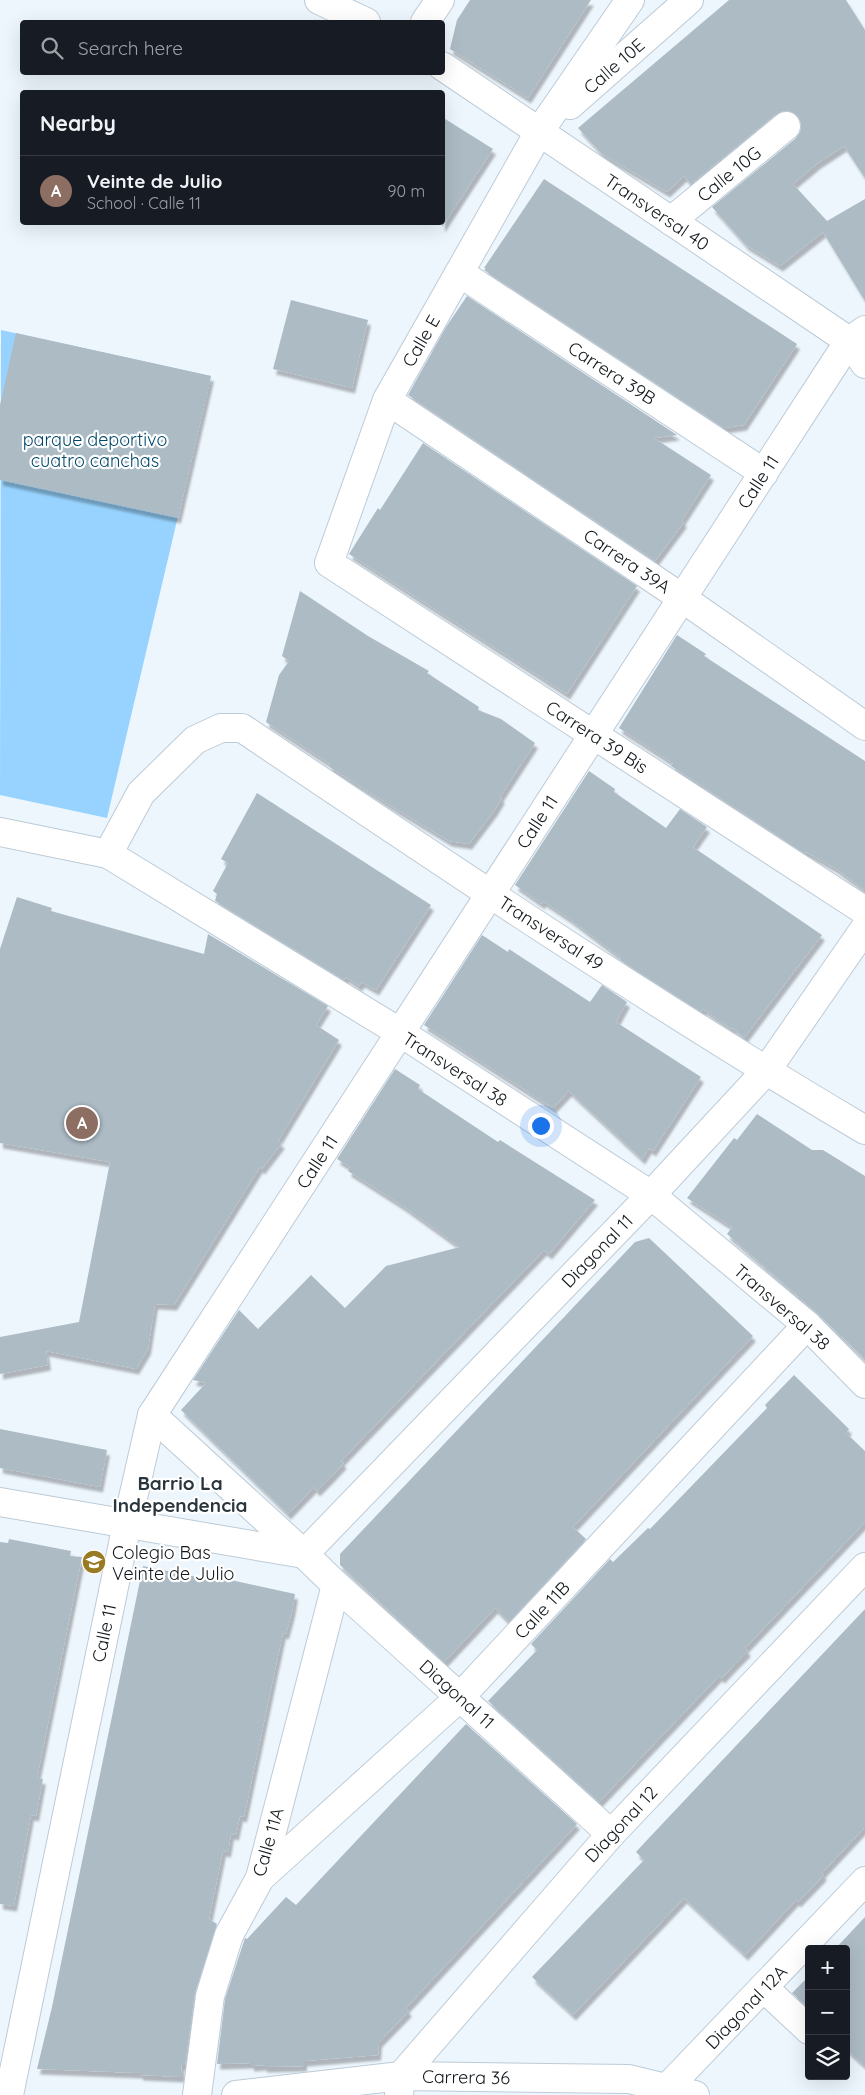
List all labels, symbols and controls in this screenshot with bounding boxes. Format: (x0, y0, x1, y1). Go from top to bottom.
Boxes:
search box (20, 20, 445, 75)
street label: Calle 10E (579, 33, 649, 99)
icon: search (38, 34, 66, 62)
text: Search here (78, 36, 183, 60)
text: Nearby (40, 110, 116, 136)
street label: Calle 10G (692, 141, 766, 207)
street label: Transversal 40 (600, 168, 714, 256)
text: Veinte de Julio (87, 169, 222, 193)
text: A (51, 181, 61, 201)
text: 90 m (388, 181, 425, 201)
text: School · Calle 11 (87, 193, 201, 213)
street label: Calle E (397, 311, 445, 371)
street label: Carrera 39B (564, 336, 660, 410)
park label: parque deportivo cuatro canchas (23, 428, 167, 472)
street label: Calle 11 (732, 451, 784, 513)
street label: Carrera 39A (579, 524, 675, 599)
street label: Carrera 39 Bis (542, 695, 652, 779)
street label: Calle 11 (511, 791, 563, 853)
street label: Transversal 49 (494, 891, 608, 975)
street label: Transversal 38 (398, 1027, 512, 1111)
pin: A (66, 1104, 98, 1142)
your location (528, 1113, 554, 1139)
street label: Calle 11 (291, 1131, 343, 1193)
street label: Diagonal 11 (556, 1210, 638, 1292)
street label: Transversal 38 (729, 1259, 835, 1355)
district label: Barrio La Independencia (113, 1471, 247, 1517)
place label: Colegio Bas Veinte de Julio (112, 1541, 234, 1585)
school or university icon: Colegio Bas Veinte de Julio (81, 1549, 107, 1575)
street label: Calle 11B (509, 1576, 575, 1644)
street label: Calle 11 (87, 1602, 121, 1664)
street label: Diagonal 11 (415, 1654, 499, 1734)
street label: Diagonal 12 (580, 1781, 662, 1867)
street label: Calle 11A (247, 1804, 289, 1879)
map controls (805, 1945, 850, 2080)
button: + (805, 1945, 850, 1990)
street label: Diagonal 12A (700, 1960, 792, 2054)
button: − (805, 1990, 850, 2035)
button: layers (805, 2035, 850, 2080)
street label: Carrera 36 (422, 2065, 510, 2089)

